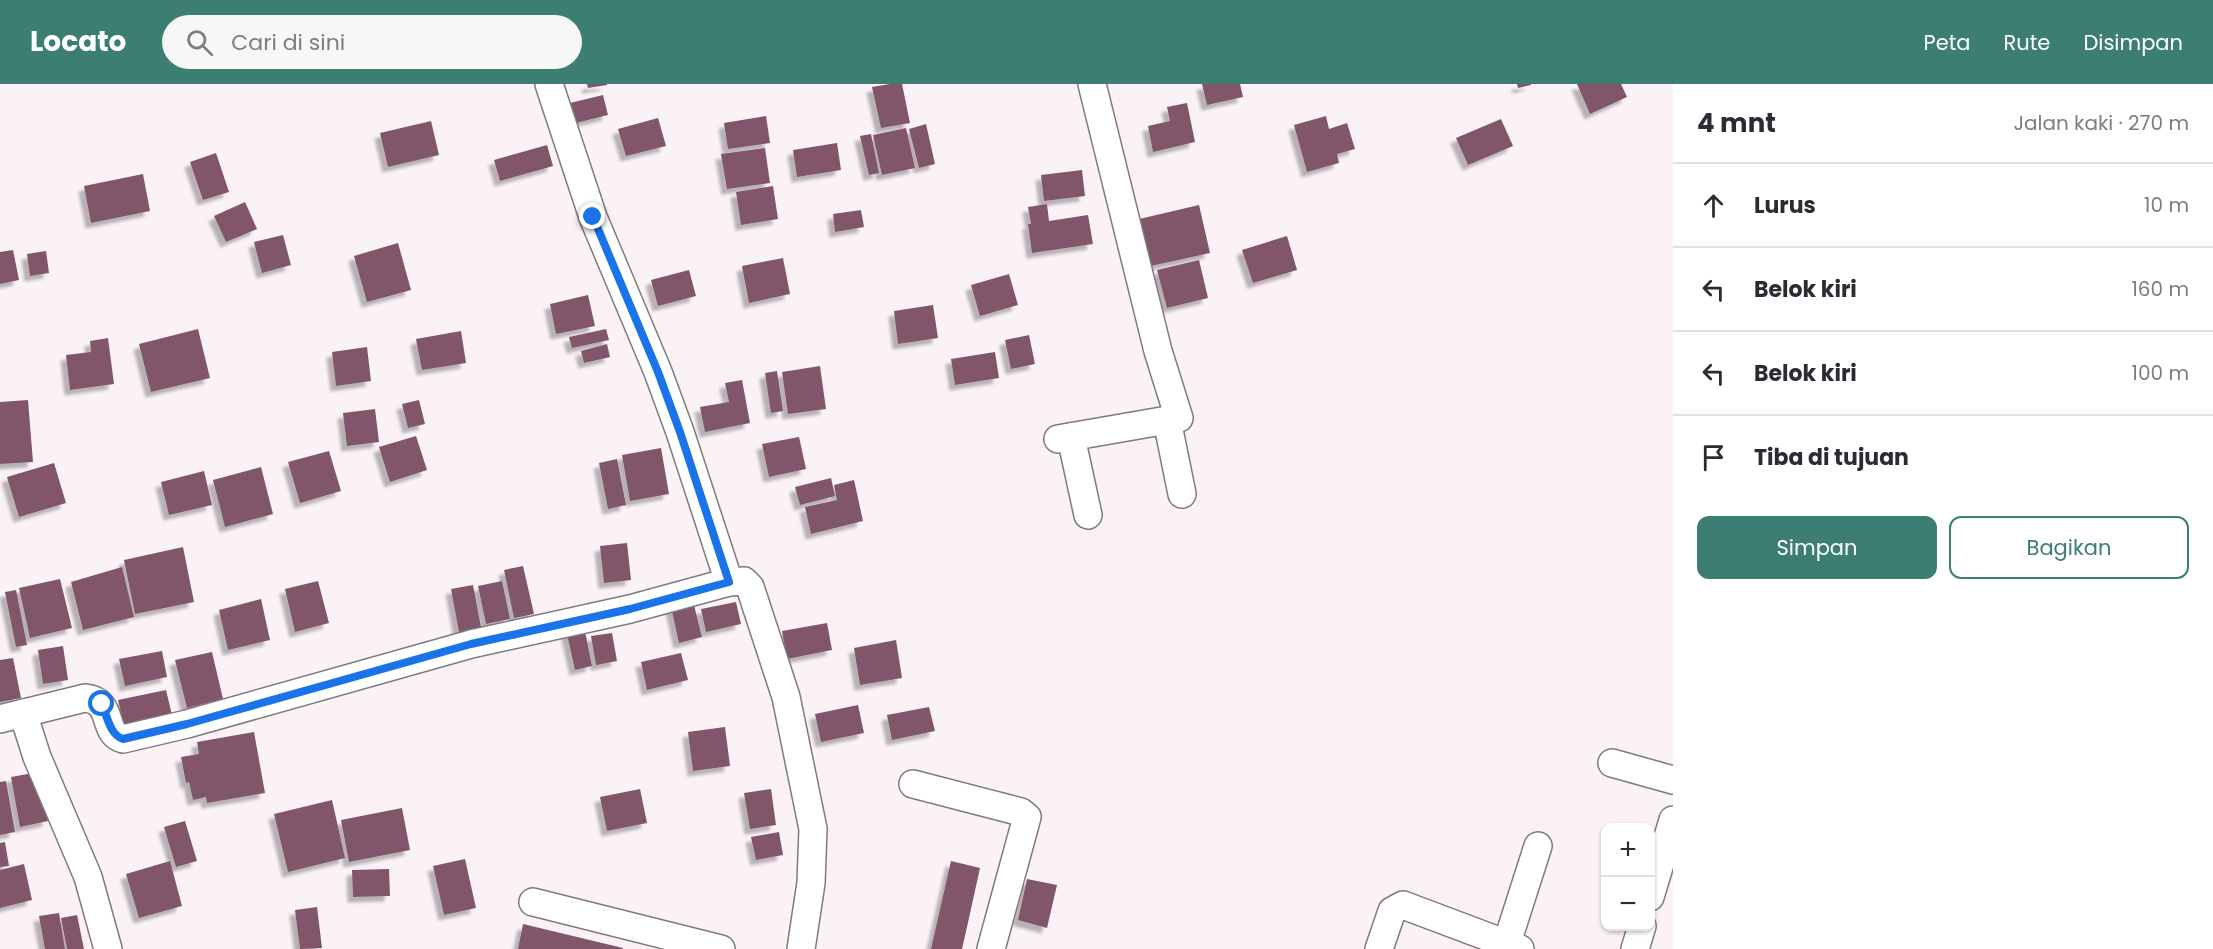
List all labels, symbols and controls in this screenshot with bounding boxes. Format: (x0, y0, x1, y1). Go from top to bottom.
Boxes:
search box (162, 15, 582, 69)
text: Locato (30, 22, 126, 61)
icon: search (183, 26, 216, 59)
text: Cari di sini (231, 27, 345, 58)
text: Peta (1923, 28, 1971, 57)
text: Rute (2004, 28, 2050, 57)
text: Disimpan (2083, 28, 2183, 57)
text: 4 mnt (1697, 105, 1776, 141)
text: Jalan kaki · 270 m (2013, 109, 2189, 137)
icon: ahead (1697, 189, 1730, 222)
text: Lurus (1754, 190, 1816, 221)
text: 10 m (2144, 191, 2189, 219)
route end (579, 203, 605, 229)
icon: left (1697, 273, 1730, 306)
text: Belok kiri (1754, 274, 1857, 305)
text: 160 m (2131, 275, 2189, 303)
icon: left (1697, 357, 1730, 390)
text: Belok kiri (1754, 358, 1857, 389)
text: 100 m (2132, 359, 2189, 387)
icon: arrive (1697, 441, 1730, 474)
text: Tiba di tujuan (1754, 442, 1909, 473)
button: Simpan (1697, 516, 1937, 579)
button: Bagikan (1949, 516, 2189, 579)
route start (88, 690, 114, 716)
map controls (1601, 823, 1655, 931)
button: + (1601, 823, 1655, 877)
button: − (1601, 877, 1655, 931)

